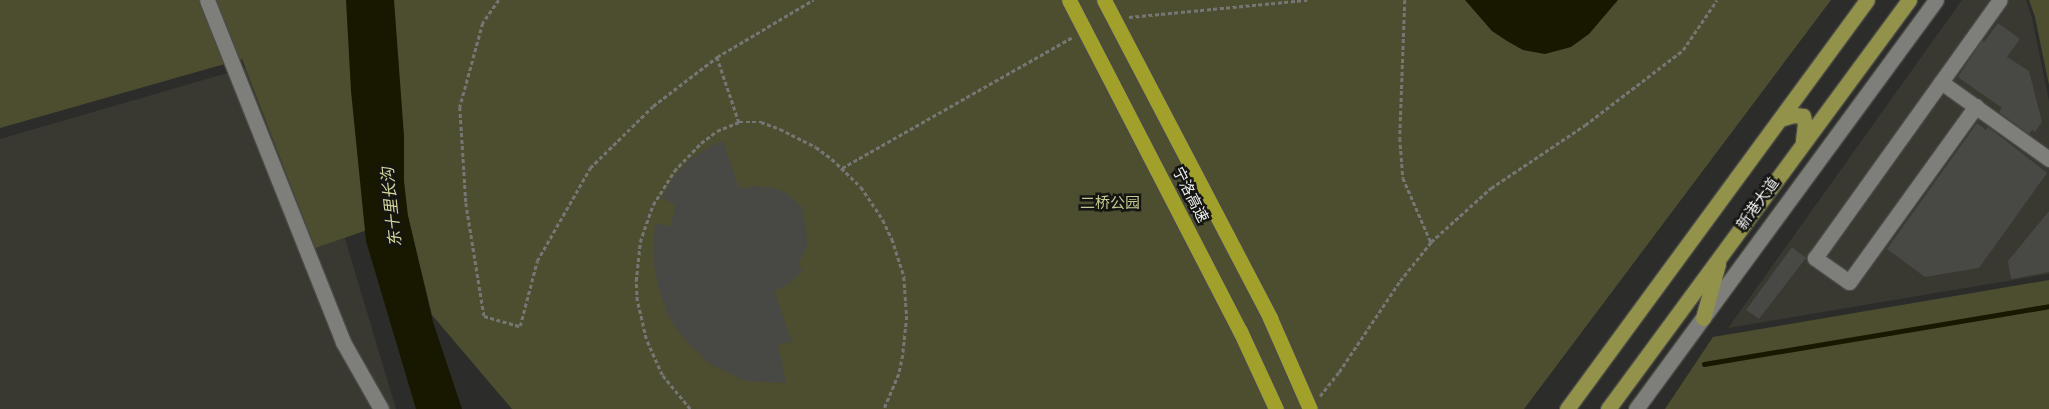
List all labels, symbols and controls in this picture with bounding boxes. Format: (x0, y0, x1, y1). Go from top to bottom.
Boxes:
street label: 宁洛高速 (1168, 164, 1212, 226)
water label: 东十里长沟 (378, 166, 406, 248)
street label: 新港大道 (1733, 174, 1783, 234)
park label: 二桥公园 (1080, 195, 1140, 213)

